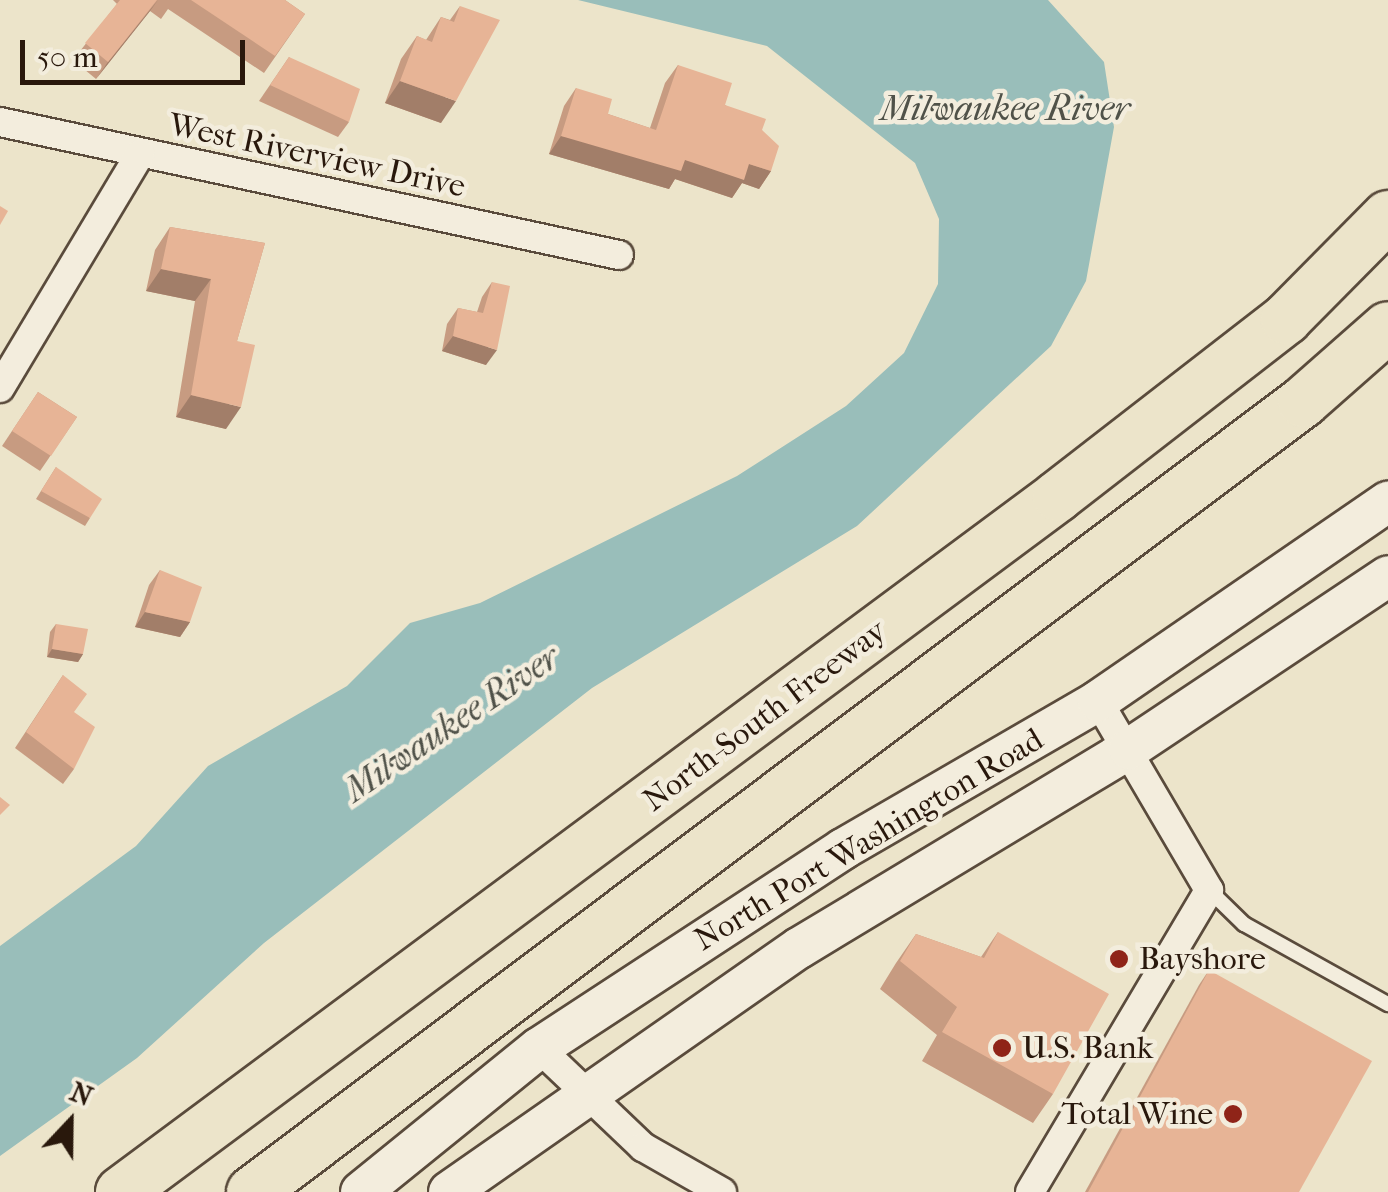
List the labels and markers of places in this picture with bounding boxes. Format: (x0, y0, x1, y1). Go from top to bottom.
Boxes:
place label: Bayshore (1139, 940, 1266, 978)
marker: Bayshore (1108, 948, 1130, 970)
place label: U.S. Bank (1022, 1029, 1153, 1067)
marker: U.S. Bank (991, 1037, 1013, 1059)
place label: Total Wine (1061, 1095, 1213, 1133)
marker: Total Wine (1222, 1103, 1244, 1125)

